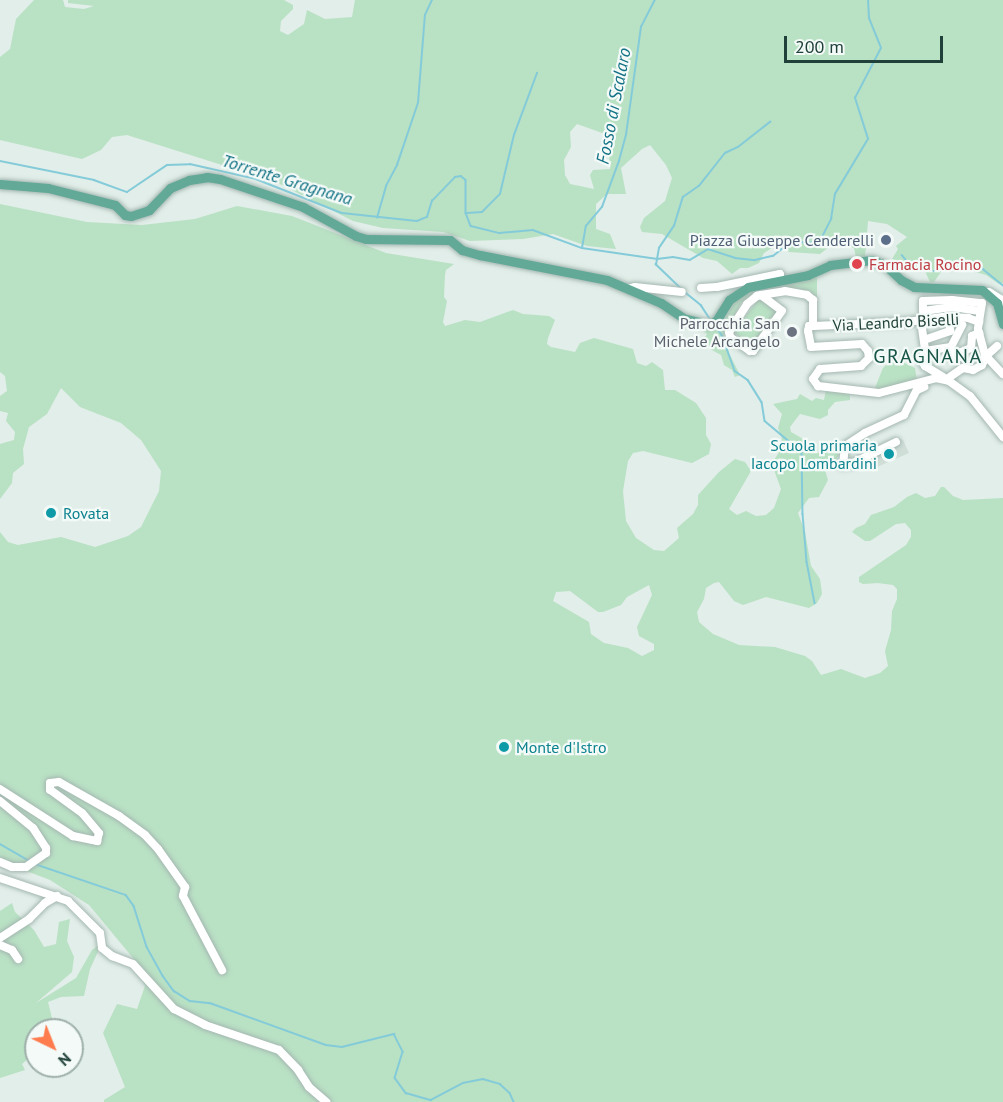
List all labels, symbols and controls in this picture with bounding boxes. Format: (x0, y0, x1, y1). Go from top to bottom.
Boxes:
scale bar (787, 24, 946, 62)
text: 200 m (795, 35, 844, 58)
water label: Fosso di Scalaro (592, 46, 636, 166)
water label: Torrente Gragnana (219, 150, 355, 210)
place label: Piazza Giuseppe Cenderelli (690, 230, 874, 250)
marker: Piazza Giuseppe Cenderelli (879, 233, 893, 247)
place label: Farmacia Rocino (869, 254, 981, 274)
marker: Farmacia Rocino (850, 257, 864, 271)
street label: Via Leandro Biselli (832, 309, 960, 335)
place label: Parrocchia San Michele Arcangelo (653, 313, 780, 351)
marker: Parrocchia San Michele Arcangelo (785, 325, 799, 339)
district label: GRAGNANA (873, 344, 983, 368)
place label: Scuola primaria Iacopo Lombardini (751, 435, 877, 473)
marker: Scuola primaria Iacopo Lombardini (882, 447, 896, 461)
place label: Rovata (63, 503, 109, 523)
marker: Rovata (44, 506, 58, 520)
place label: Monte d'Istro (516, 737, 607, 757)
marker: Monte d'Istro (497, 740, 511, 754)
north arrow (24, 1018, 84, 1078)
text: N (54, 1049, 76, 1071)

